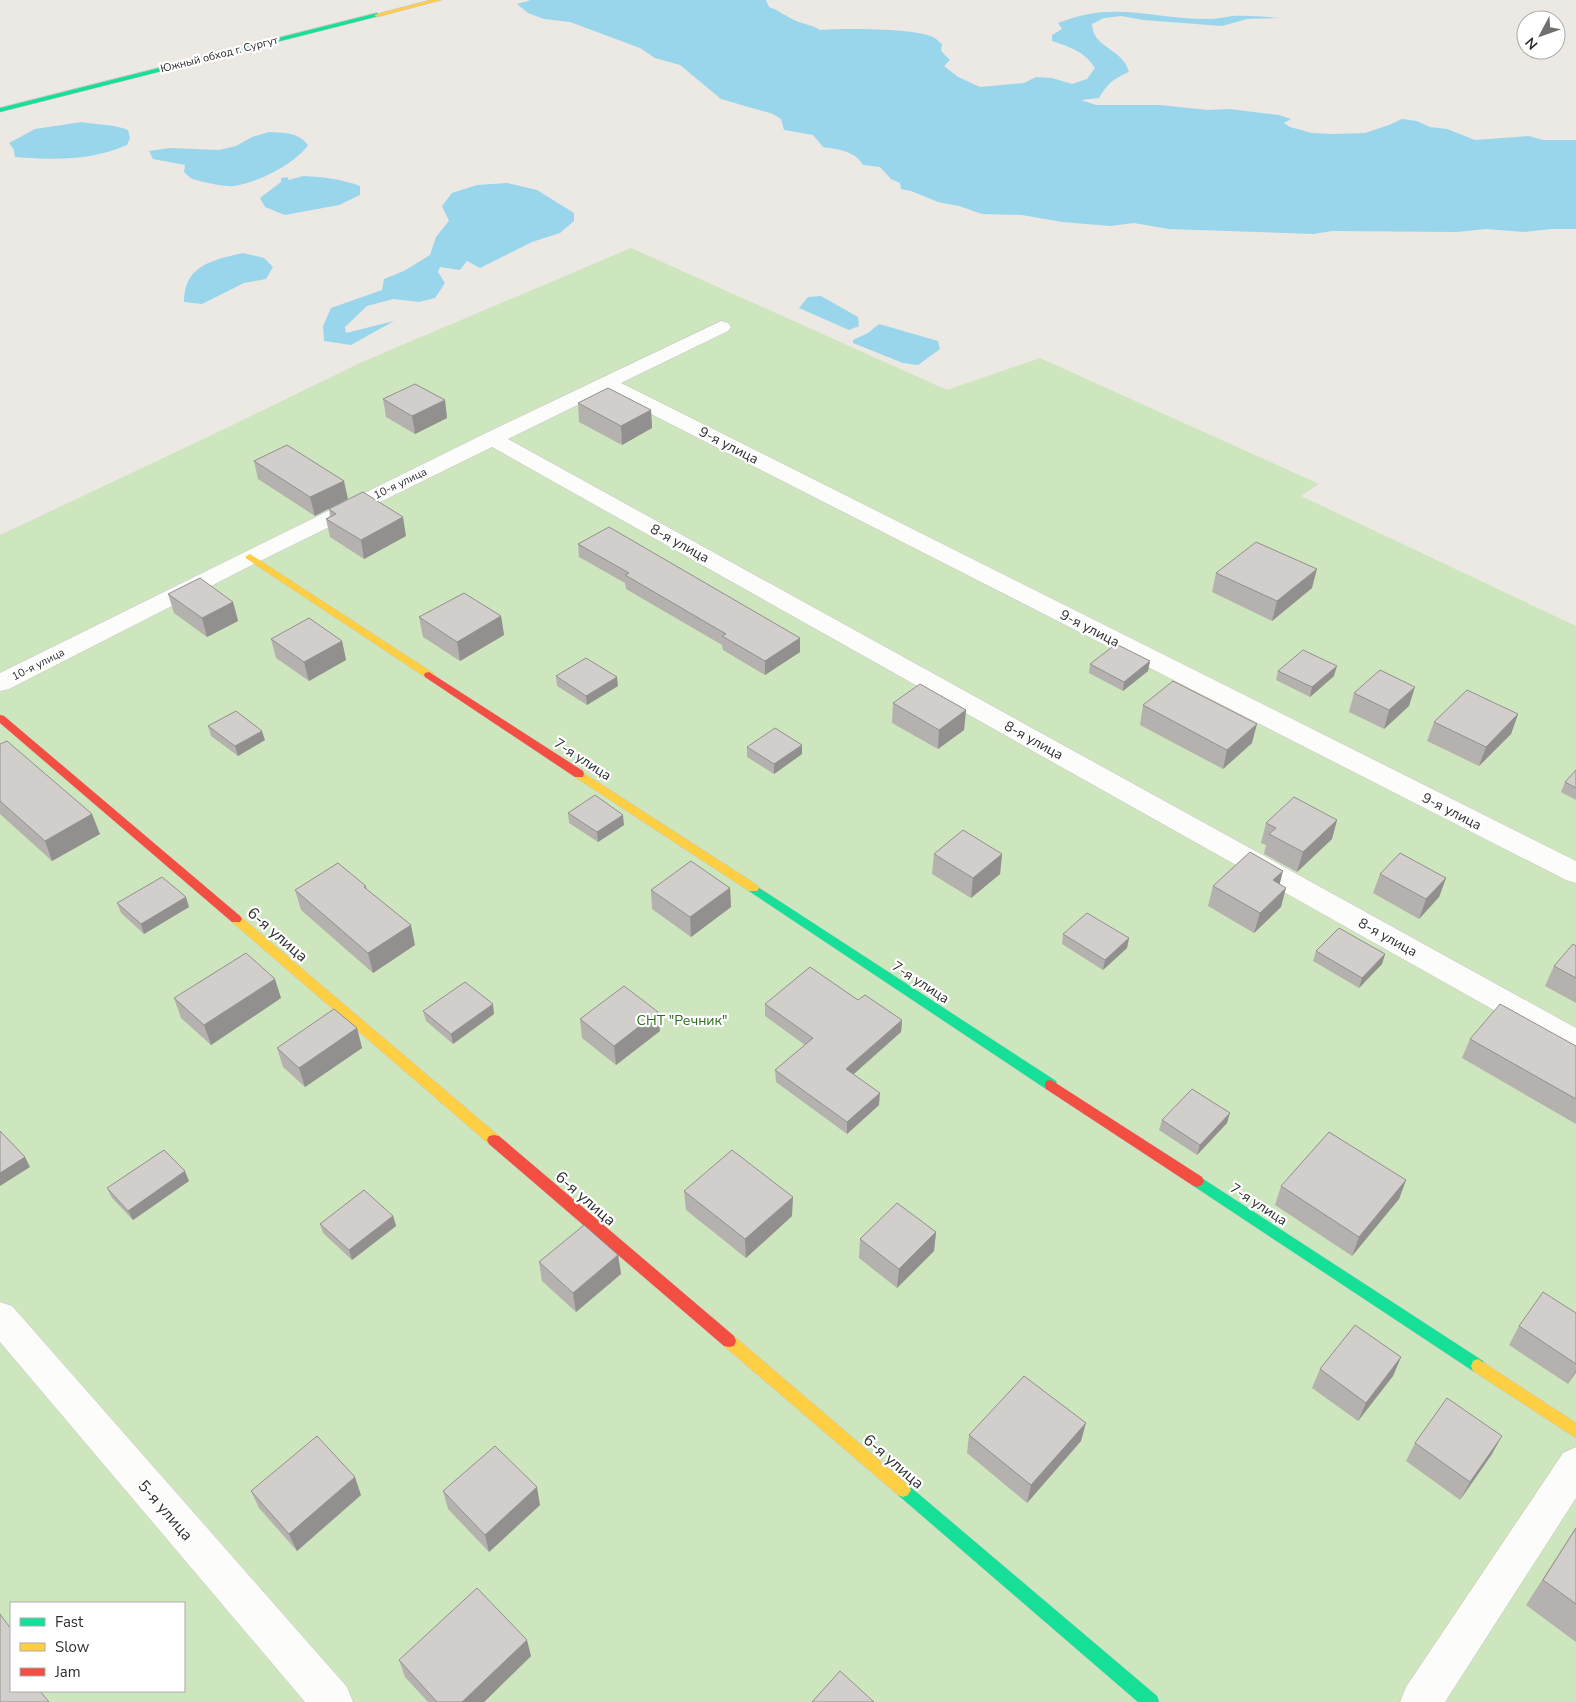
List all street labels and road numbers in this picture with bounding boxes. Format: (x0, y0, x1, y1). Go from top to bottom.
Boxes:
street label: Южный обход г. Сургут (159, 33, 280, 76)
street label: 9-я улица (696, 422, 762, 469)
street label: 10-я улица (371, 464, 429, 503)
street label: 8-я улица (647, 519, 713, 567)
street label: 9-я улица (1057, 605, 1123, 652)
street label: 10-я улица (9, 645, 67, 684)
street label: 8-я улица (1001, 716, 1067, 764)
street label: 7-я улица (550, 734, 615, 785)
street label: 9-я улица (1419, 788, 1485, 835)
street label: 6-я улица (242, 902, 312, 967)
street label: 8-я улица (1355, 913, 1421, 961)
street label: 7-я улица (888, 957, 953, 1008)
street label: 6-я улица (550, 1166, 620, 1231)
street label: 7-я улица (1226, 1179, 1291, 1230)
street label: 6-я улица (858, 1429, 928, 1494)
street label: 5-я улица (133, 1476, 198, 1546)

